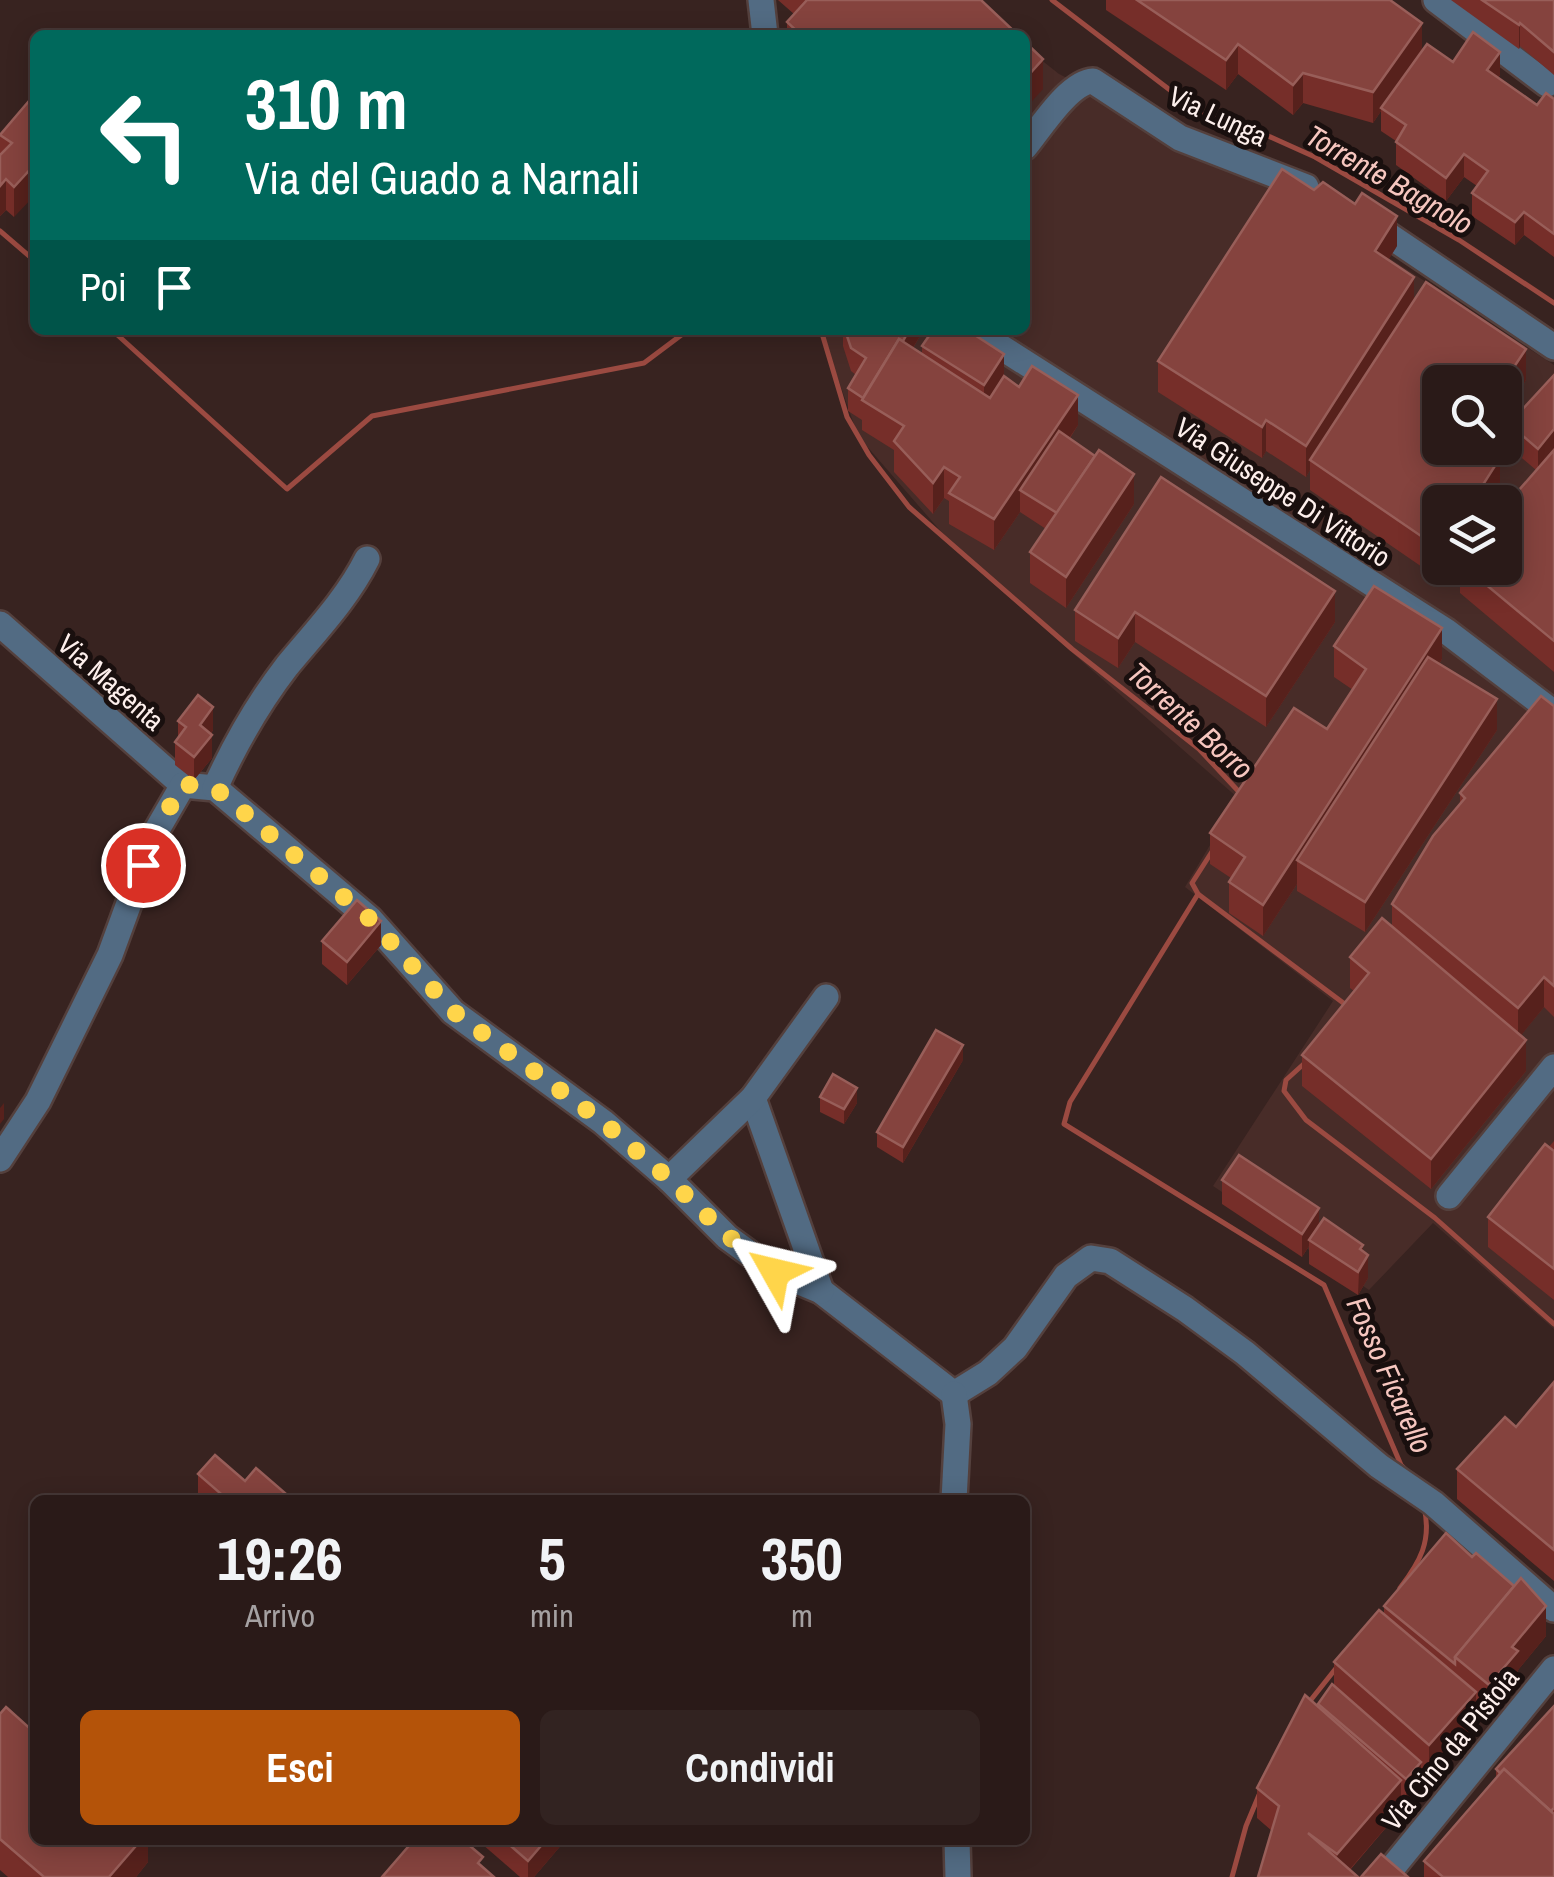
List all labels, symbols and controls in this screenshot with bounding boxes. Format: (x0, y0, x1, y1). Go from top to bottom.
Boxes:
text: 310 m (245, 57, 408, 151)
icon: left (80, 70, 210, 200)
street label: Via Lunga (1163, 77, 1273, 155)
water label: Torrente Bagnolo (1299, 115, 1480, 243)
text: Via del Guado a Narnali (245, 147, 640, 208)
icon: arrive (147, 260, 202, 315)
text: Poi (80, 262, 127, 313)
map controls (1422, 365, 1522, 585)
button: search (1422, 365, 1522, 465)
street label: Via Giuseppe Di Vittorio (1168, 408, 1398, 576)
button: layers (1422, 485, 1522, 585)
street label: Via Magenta (50, 625, 173, 739)
water label: Torrente Borro (1119, 653, 1262, 788)
pin (101, 823, 186, 908)
icon: arrive (116, 838, 171, 893)
position arrow (723, 1220, 827, 1324)
water label: Fosso Ficarello (1338, 1290, 1442, 1459)
text: 19:26 (217, 1518, 343, 1599)
text: 5 (538, 1518, 566, 1599)
text: 350 (761, 1518, 843, 1599)
text: Arrivo (245, 1594, 315, 1637)
text: min (530, 1594, 574, 1637)
text: m (791, 1594, 813, 1637)
street label: Via Cino da Pistoia (1373, 1660, 1527, 1838)
button: Esci (80, 1710, 520, 1825)
button: Condividi (540, 1710, 980, 1825)

